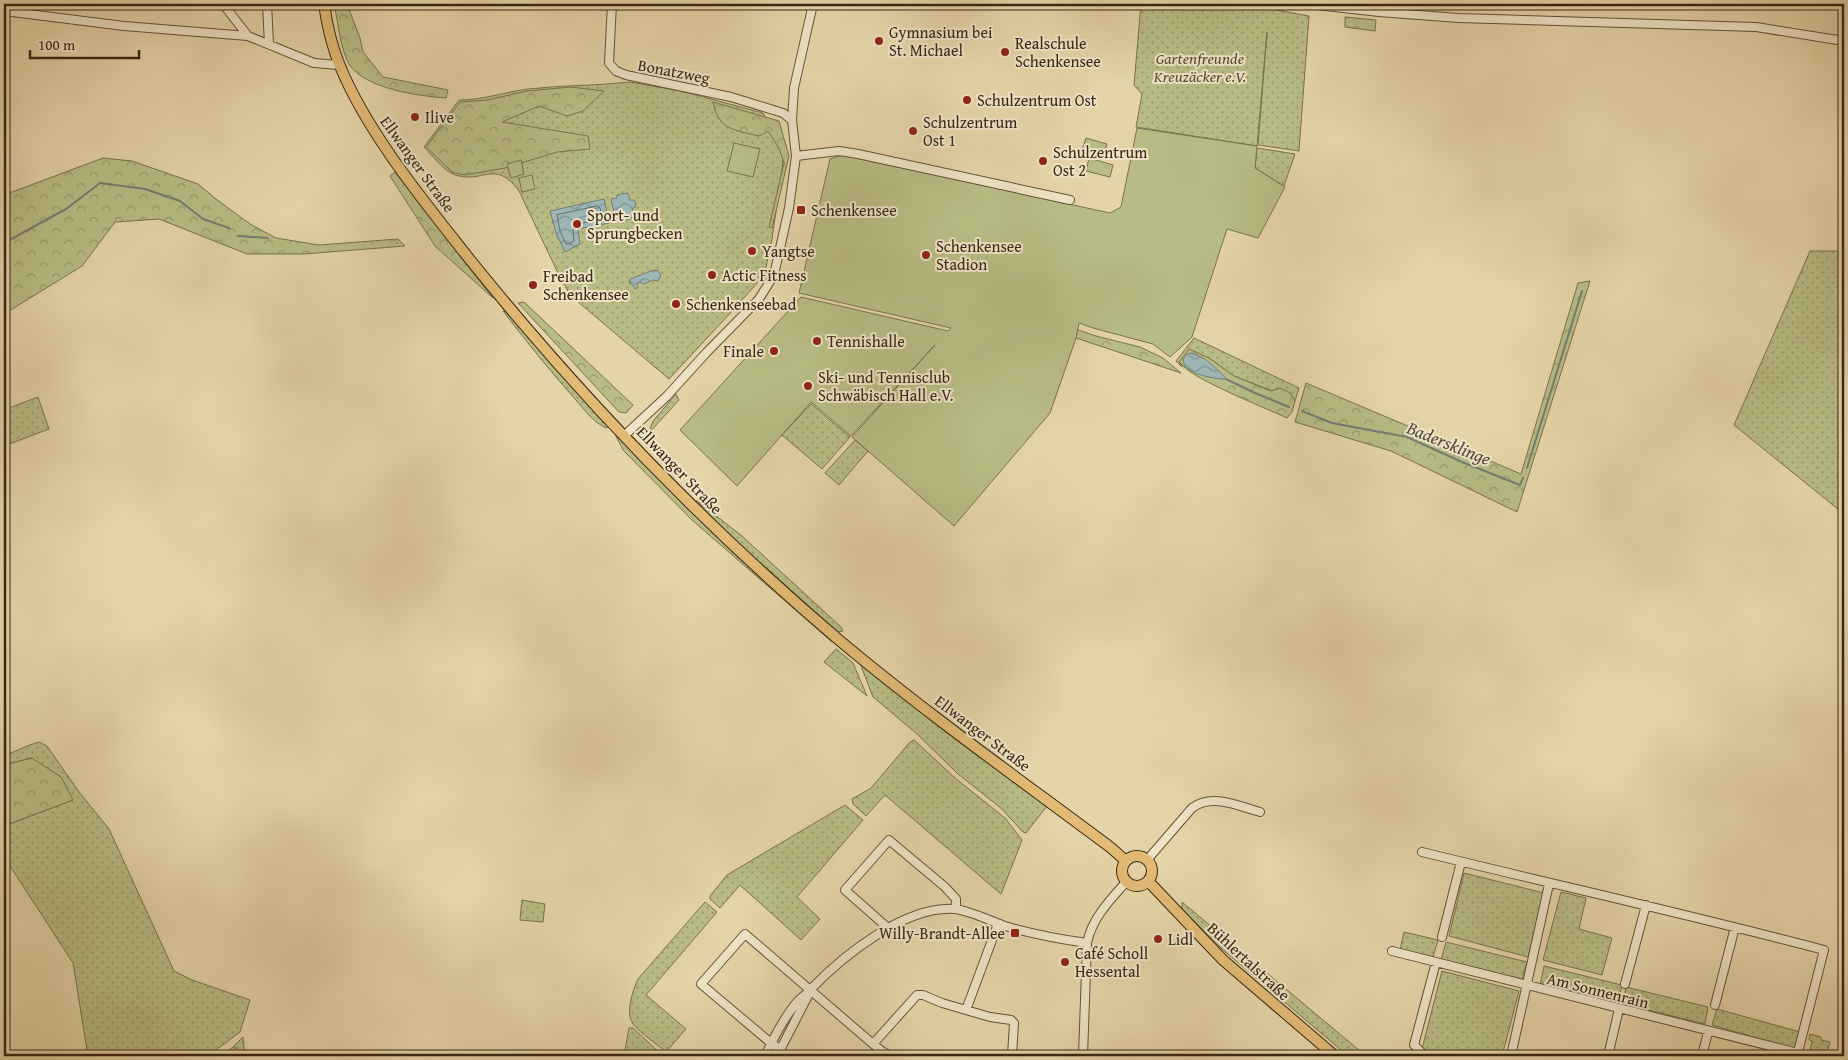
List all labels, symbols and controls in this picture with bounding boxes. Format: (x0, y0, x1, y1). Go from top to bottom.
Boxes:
place label: Gymnasium bei St. Michael (889, 20, 993, 62)
scale bar (30, 28, 139, 60)
place label: Realschule Schenkensee (1015, 31, 1101, 73)
text: 100 m (38, 34, 76, 55)
marker: Gymnasium bei St. Michael (873, 35, 885, 47)
marker: Realschule Schenkensee (999, 46, 1011, 58)
park label: Gartenfreunde Kreuzäcker e.V. (1153, 46, 1246, 88)
street label: Bonatzweg (636, 52, 712, 90)
place label: Schulzentrum Ost (977, 88, 1097, 112)
marker: Schulzentrum Ost (961, 94, 973, 106)
place label: Ilive (425, 105, 454, 129)
place label: Schulzentrum Ost 1 (923, 110, 1017, 152)
street label: Ellwanger Straße (375, 111, 461, 217)
marker: Ilive (409, 111, 421, 123)
marker: Schulzentrum Ost 1 (907, 125, 919, 137)
place label: Schulzentrum Ost 2 (1053, 140, 1147, 182)
marker: Schulzentrum Ost 2 (1037, 155, 1049, 167)
place label: Schenkensee (811, 198, 897, 222)
place label: Sport- und Sprungbecken (587, 203, 683, 245)
marker: Schenkensee (795, 204, 807, 216)
marker: Sport- und Sprungbecken (571, 218, 583, 230)
place label: Schenkensee Stadion (936, 234, 1022, 276)
place label: Yangtse (762, 239, 815, 263)
marker: Yangtse (746, 245, 758, 257)
marker: Schenkensee Stadion (920, 249, 932, 261)
place label: Actic Fitness (722, 263, 807, 287)
place label: Freibad Schenkensee (543, 264, 629, 306)
marker: Actic Fitness (706, 269, 718, 281)
marker: Freibad Schenkensee (527, 279, 539, 291)
place label: Schenkenseebad (686, 292, 797, 316)
marker: Schenkenseebad (670, 298, 682, 310)
place label: Tennishalle (827, 329, 905, 353)
marker: Tennishalle (811, 335, 823, 347)
place label: Finale (723, 339, 764, 363)
marker: Finale (768, 345, 780, 357)
place label: Ski- und Tennisclub Schwäbisch Hall e.V. (818, 365, 954, 407)
marker: Ski- und Tennisclub Schwäbisch Hall e.V. (802, 380, 814, 392)
water label: Badersklinge (1402, 414, 1495, 472)
street label: Ellwanger Straße (632, 420, 728, 520)
street label: Ellwanger Straße (930, 689, 1036, 777)
street label: Bühlertalstraße (1202, 916, 1296, 1006)
place label: Willy-Brandt-Allee (879, 921, 1005, 945)
marker: Willy-Brandt-Allee (1009, 927, 1021, 939)
place label: Lidl (1168, 927, 1194, 951)
marker: Lidl (1152, 933, 1164, 945)
place label: Café Scholl Hessental (1075, 941, 1149, 983)
marker: Café Scholl Hessental (1059, 956, 1071, 968)
street label: Am Sonnenrain (1545, 966, 1651, 1014)

